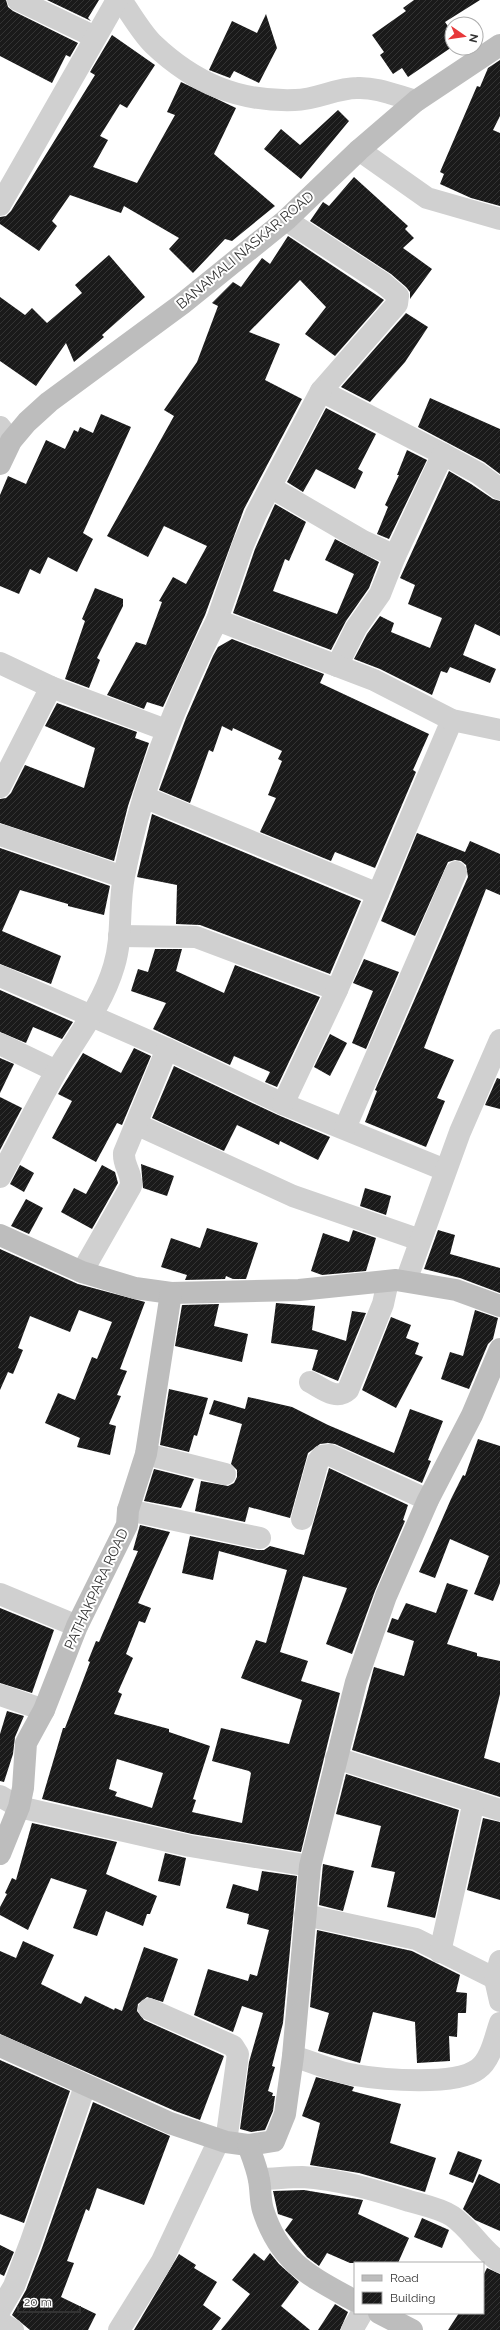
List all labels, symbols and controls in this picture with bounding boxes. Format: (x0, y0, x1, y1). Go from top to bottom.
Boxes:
north arrow (444, 16, 484, 56)
text: N (466, 33, 481, 44)
street label: BANAMALI NASKAR ROAD (173, 188, 317, 312)
street label: PATHAKPARA ROAD (61, 1526, 131, 1652)
legend (354, 2262, 484, 2314)
text: Road (390, 2271, 419, 2285)
scale bar (18, 2288, 80, 2314)
text: Building (390, 2291, 436, 2305)
text: 20 m (24, 2295, 52, 2309)

